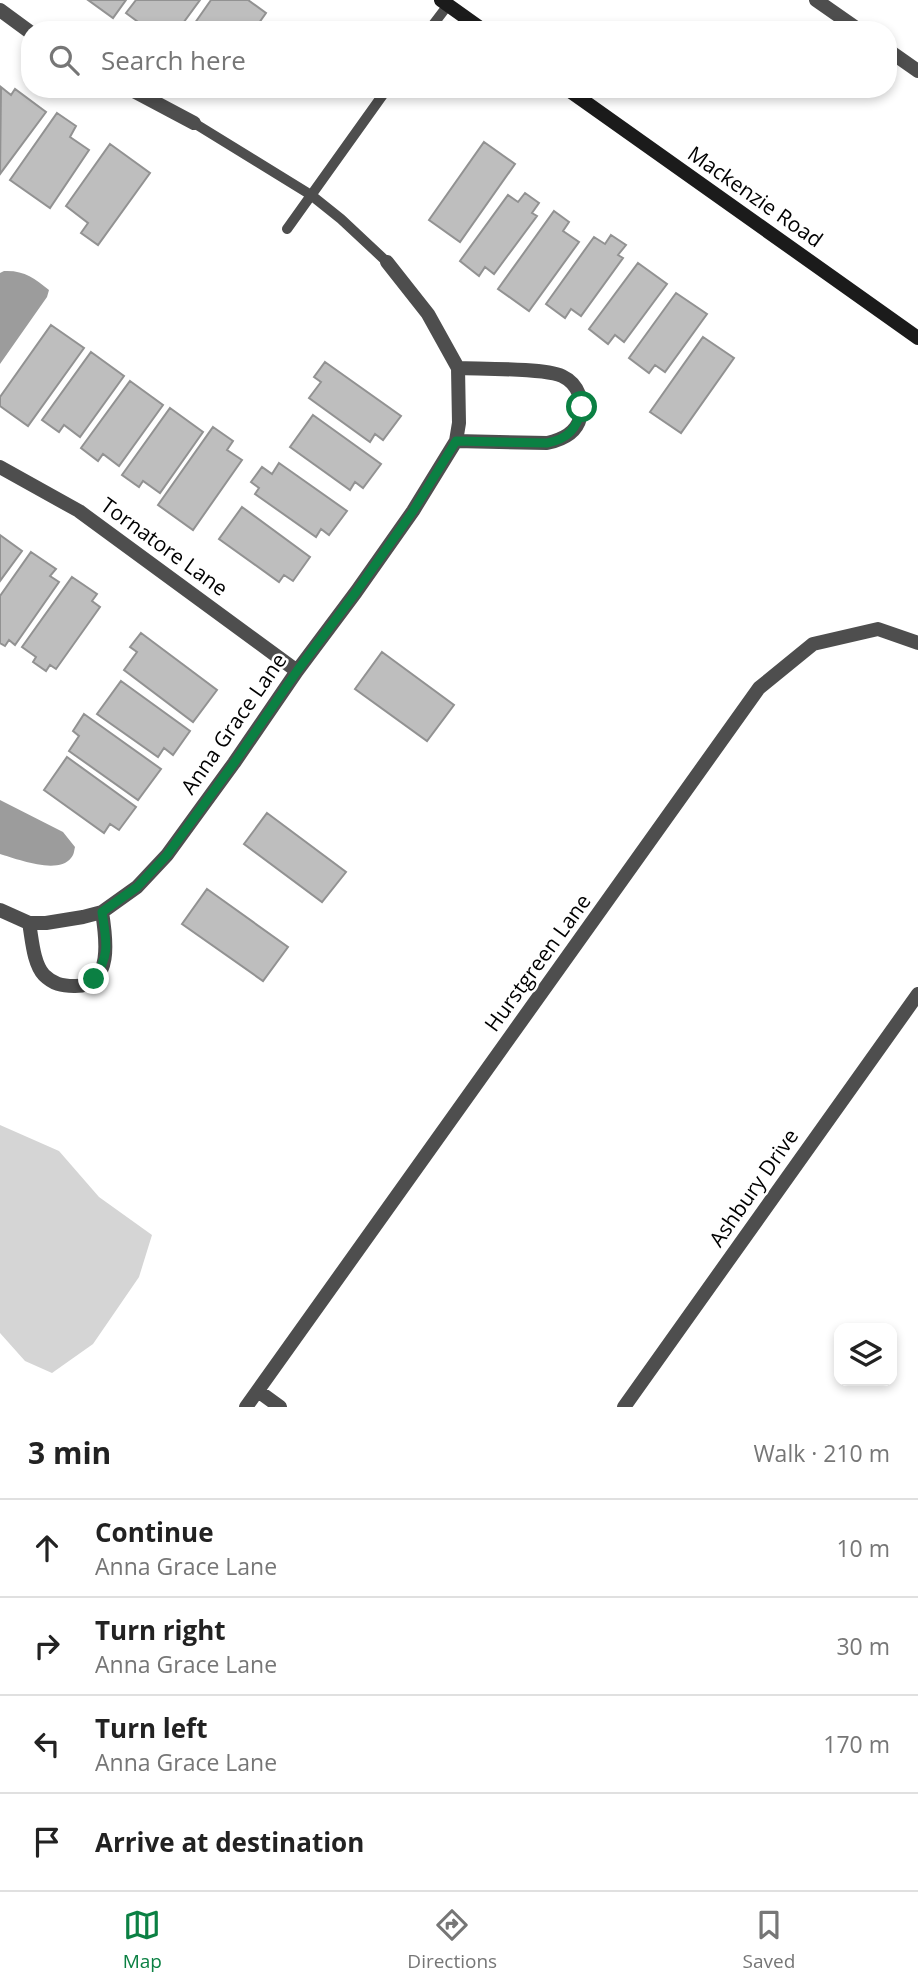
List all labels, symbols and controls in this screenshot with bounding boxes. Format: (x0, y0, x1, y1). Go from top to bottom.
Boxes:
search box (21, 21, 897, 98)
icon: search (45, 41, 83, 79)
text: Search here (101, 42, 246, 78)
street label: Mackenzie Road (682, 139, 829, 253)
route start (566, 391, 597, 422)
street label: Tornatore Lane (95, 491, 234, 602)
street label: Anna Grace Lane (174, 647, 292, 800)
street label: Hurstgreen Lane (478, 888, 597, 1037)
route end (78, 963, 109, 994)
street label: Ashbury Drive (702, 1123, 804, 1252)
map controls (834, 1323, 897, 1386)
button: layers (834, 1323, 897, 1386)
text: 3 min (28, 1432, 111, 1473)
text: Walk · 210 m (753, 1437, 890, 1469)
text: Continue (95, 1514, 214, 1550)
icon: ahead (28, 1529, 66, 1567)
text: 10 m (836, 1532, 890, 1564)
text: Anna Grace Lane (95, 1550, 277, 1582)
text: Turn right (95, 1612, 226, 1648)
icon: right (28, 1627, 66, 1665)
text: 30 m (836, 1630, 890, 1662)
text: Anna Grace Lane (95, 1648, 277, 1680)
text: Turn left (95, 1710, 207, 1746)
icon: left (28, 1725, 66, 1763)
text: 170 m (823, 1728, 890, 1760)
text: Anna Grace Lane (95, 1746, 277, 1778)
icon: arrive (28, 1823, 66, 1861)
text: Arrive at destination (95, 1824, 364, 1860)
tab: Map (123, 1906, 162, 1974)
tab: Directions (407, 1906, 497, 1974)
tab: Saved (743, 1906, 795, 1974)

